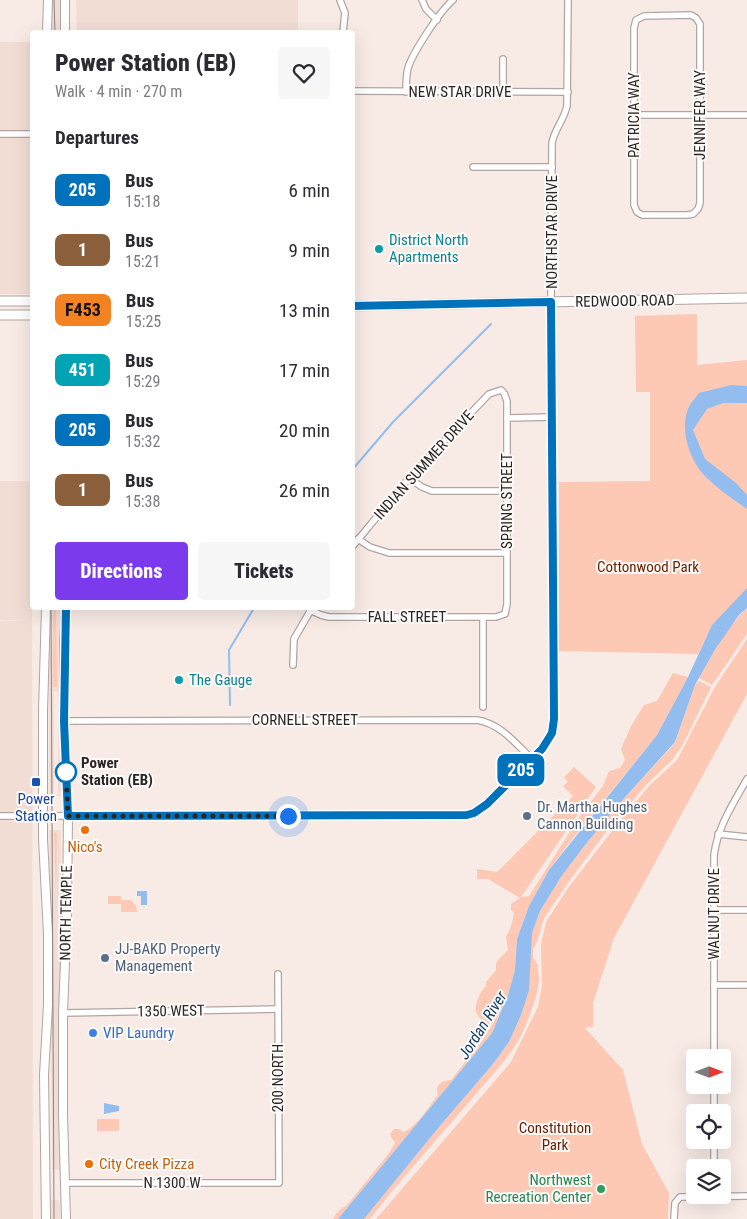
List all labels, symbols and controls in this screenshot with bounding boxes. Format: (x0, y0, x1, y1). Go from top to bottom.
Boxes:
button: heart (278, 47, 330, 99)
text: Power Station (EB) (55, 49, 236, 77)
street label: JENNIFER WAY (691, 70, 709, 160)
street label: PATRICIA WAY (625, 72, 643, 158)
text: Walk · 4 min · 270 m (55, 82, 182, 101)
street label: NEW STAR DRIVE (409, 83, 511, 101)
text: Departures (55, 126, 139, 149)
text: Bus (125, 169, 154, 192)
street label: NORTHSTAR DRIVE (543, 175, 561, 289)
text: 205 (69, 179, 96, 200)
text: 6 min (288, 179, 330, 202)
text: 15:18 (125, 192, 160, 211)
text: Bus (125, 229, 154, 252)
place label: District North Apartments (389, 231, 469, 266)
text: 1 (78, 239, 87, 260)
text: 9 min (288, 239, 330, 262)
marker: District North Apartments (373, 243, 385, 255)
text: 15:21 (125, 252, 160, 271)
text: Bus (126, 289, 155, 312)
street label: REDWOOD ROAD (575, 291, 675, 311)
text: F453 (65, 299, 101, 320)
text: 13 min (279, 299, 330, 322)
text: 15:25 (126, 312, 161, 331)
text: Bus (125, 349, 154, 372)
text: 451 (69, 359, 96, 380)
text: 17 min (279, 359, 330, 382)
text: 15:29 (125, 372, 160, 391)
street label: INDIAN SUMMER DRIVE (370, 407, 478, 523)
text: Bus (125, 409, 154, 432)
text: 205 (69, 419, 96, 440)
text: 20 min (279, 419, 330, 442)
text: 15:32 (125, 432, 160, 451)
street label: SPRING STREET (498, 453, 516, 549)
text: Bus (125, 469, 154, 492)
text: 1 (78, 479, 87, 500)
text: 26 min (279, 479, 330, 502)
text: 15:38 (125, 492, 160, 511)
button: Directions (55, 542, 188, 600)
button: Tickets (198, 542, 330, 600)
park label: Cottonwood Park (597, 558, 699, 576)
street label: FALL STREET (368, 608, 447, 626)
place label: The Gauge (189, 671, 252, 689)
marker: The Gauge (173, 674, 185, 686)
street label: CORNELL STREET (252, 711, 358, 729)
place label: Power Station (EB) (81, 754, 153, 789)
line badge: 205 (492, 754, 550, 786)
text: 205 (507, 759, 535, 780)
marker: Power Station (EB) (55, 761, 77, 783)
marker: Power Station (30, 776, 42, 788)
place label: Power Station (15, 790, 57, 825)
place label: Dr. Martha Hughes Cannon Building (537, 798, 648, 833)
your location (276, 804, 301, 829)
marker: Dr. Martha Hughes Cannon Building (521, 810, 533, 822)
marker: Nico's (79, 824, 91, 836)
place label: Nico's (67, 838, 103, 856)
street label: NORTH TEMPLE (56, 865, 76, 961)
street label: WALNUT DRIVE (705, 868, 723, 960)
place label: JJ-BAKD Property Management (115, 940, 221, 975)
marker: JJ-BAKD Property Management (99, 952, 111, 964)
water label: Jordan River (454, 987, 511, 1063)
street label: 1350 WEST (137, 1001, 205, 1021)
place label: VIP Laundry (103, 1024, 174, 1042)
marker: VIP Laundry (87, 1027, 99, 1039)
street label: 200 NORTH (269, 1044, 287, 1112)
north arrow (686, 1049, 731, 1094)
map controls (686, 1049, 731, 1204)
button: locate (686, 1104, 731, 1149)
park label: Constitution Park (519, 1119, 591, 1154)
place label: City Creek Pizza (99, 1155, 194, 1173)
marker: City Creek Pizza (83, 1158, 95, 1170)
button: layers (686, 1159, 731, 1204)
place label: Northwest Recreation Center (485, 1171, 591, 1206)
street label: N 1300 W (143, 1174, 201, 1192)
marker: Northwest Recreation Center (595, 1183, 607, 1195)

